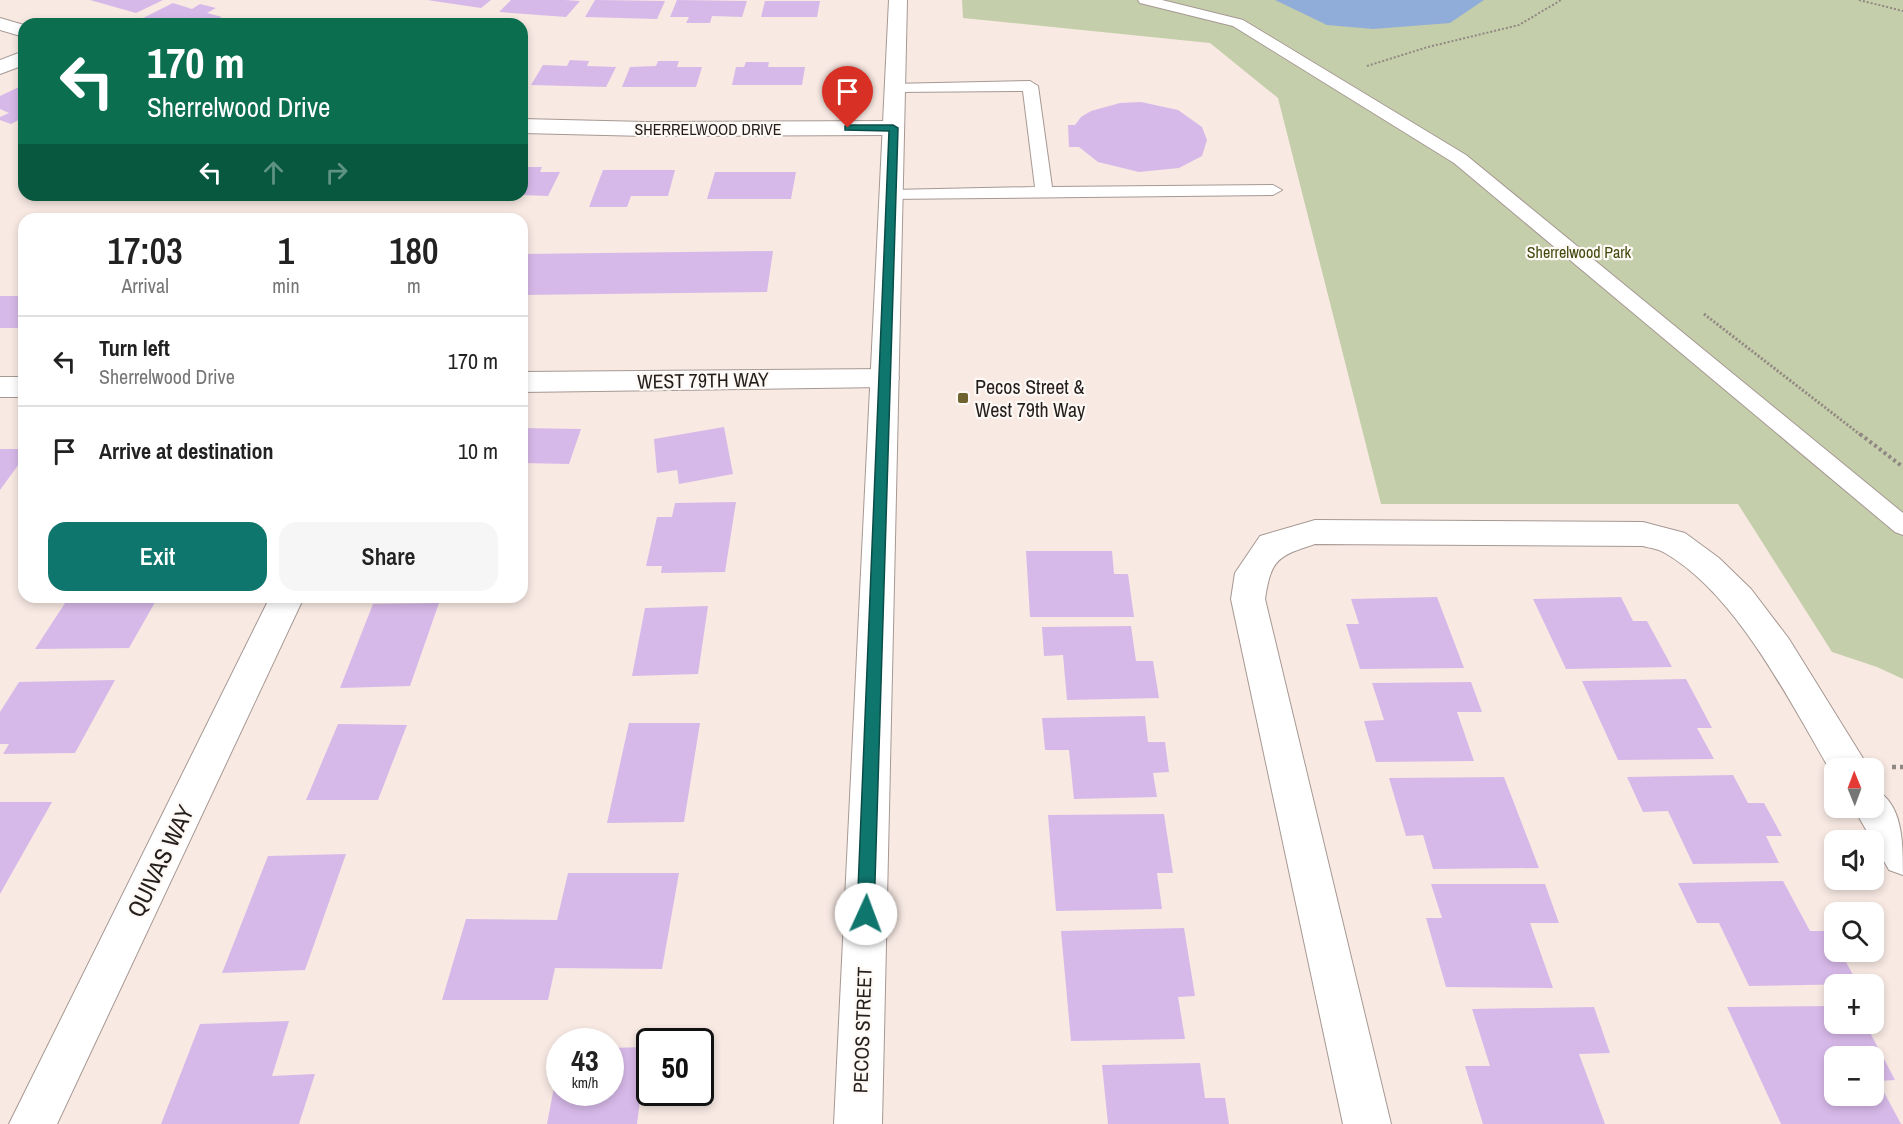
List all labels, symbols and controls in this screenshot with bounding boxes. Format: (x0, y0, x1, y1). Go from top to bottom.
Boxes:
text: 170 m (147, 35, 245, 91)
icon: left (48, 42, 126, 120)
pin (822, 66, 873, 128)
icon: arrive (831, 75, 864, 108)
text: Sherrelwood Drive (147, 89, 330, 125)
street label: SHERRELWOOD DRIVE (634, 118, 782, 140)
icon: left (194, 156, 227, 189)
icon: ahead (257, 156, 290, 189)
icon: right (320, 156, 353, 189)
text: 17:03 (108, 227, 183, 275)
text: 1 (278, 227, 294, 275)
text: 180 (389, 227, 438, 275)
park label: Sherrelwood Park (1527, 241, 1632, 263)
text: Arrival (121, 272, 169, 299)
text: min (272, 272, 300, 299)
text: m (407, 272, 421, 299)
text: Turn left (99, 333, 170, 363)
icon: left (48, 345, 81, 378)
text: 170 m (448, 346, 498, 376)
text: Sherrelwood Drive (99, 363, 235, 390)
street label: WEST 79TH WAY (637, 365, 769, 395)
place label: Pecos Street & West 79th Way (975, 373, 1086, 423)
marker: Pecos Street & West 79th Way (956, 391, 970, 405)
icon: arrive (48, 435, 81, 468)
text: Arrive at destination (99, 436, 273, 466)
text: 10 m (458, 436, 498, 466)
button: Exit (48, 522, 267, 591)
button: Share (279, 522, 498, 591)
north arrow (1824, 758, 1884, 818)
map controls (1824, 758, 1884, 1106)
street label: QUIVAS WAY (119, 800, 201, 922)
button: sound (1824, 830, 1884, 890)
position arrow (834, 882, 898, 946)
button: search (1824, 902, 1884, 962)
street label: PECOS STREET (846, 966, 878, 1094)
button: + (1824, 974, 1884, 1034)
speed limit sign: 50 (636, 1028, 714, 1106)
text: 43 (571, 1040, 599, 1080)
button: − (1824, 1046, 1884, 1106)
text: km/h (572, 1072, 598, 1093)

